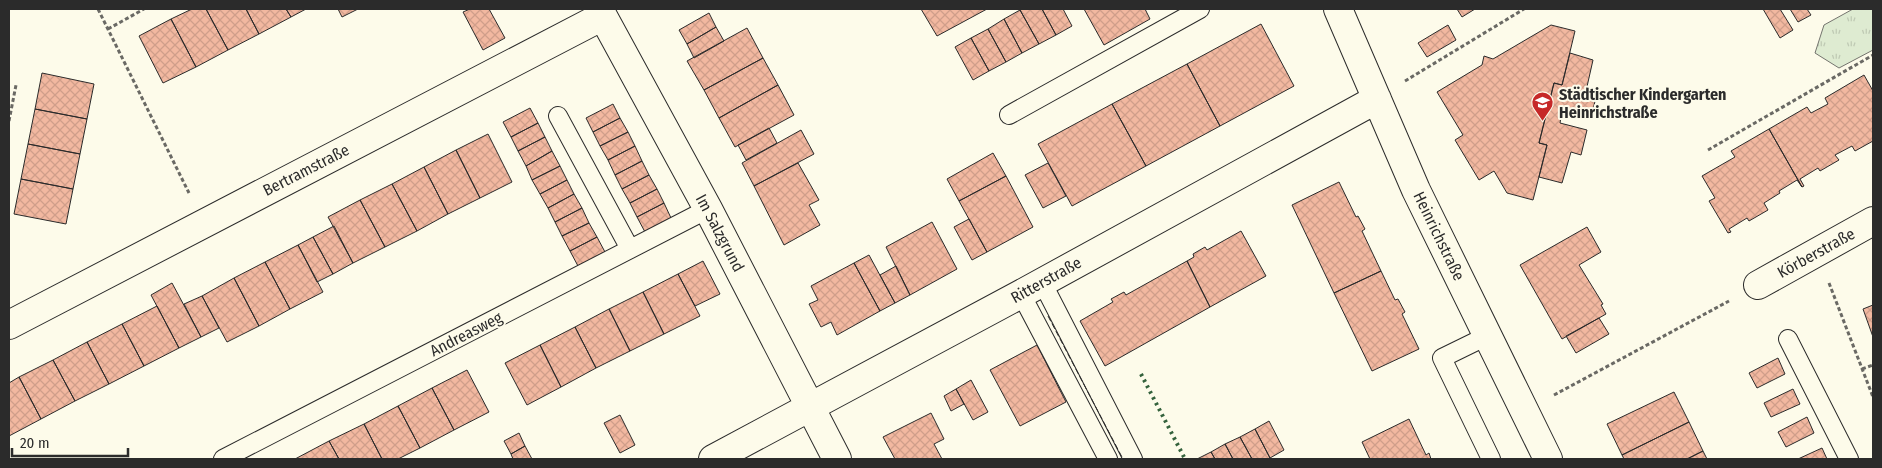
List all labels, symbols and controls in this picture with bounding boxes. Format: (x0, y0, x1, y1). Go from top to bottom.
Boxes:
place label: Städtischer Kindergarten Heinrichstraße (1559, 85, 1726, 122)
school or university icon: Städtischer Kindergarten Heinrichstraße (1531, 91, 1555, 122)
street label: Bertramstraße (260, 140, 352, 200)
street label: Heinrichstraße (1409, 189, 1469, 284)
street label: Im Salzgrund (692, 191, 748, 275)
street label: Körberstraße (1774, 224, 1858, 282)
street label: Ritterstraße (1007, 253, 1085, 307)
street label: Andreasweg (427, 307, 506, 360)
scale bar (12, 426, 129, 458)
text: 20 m (20, 434, 50, 452)

